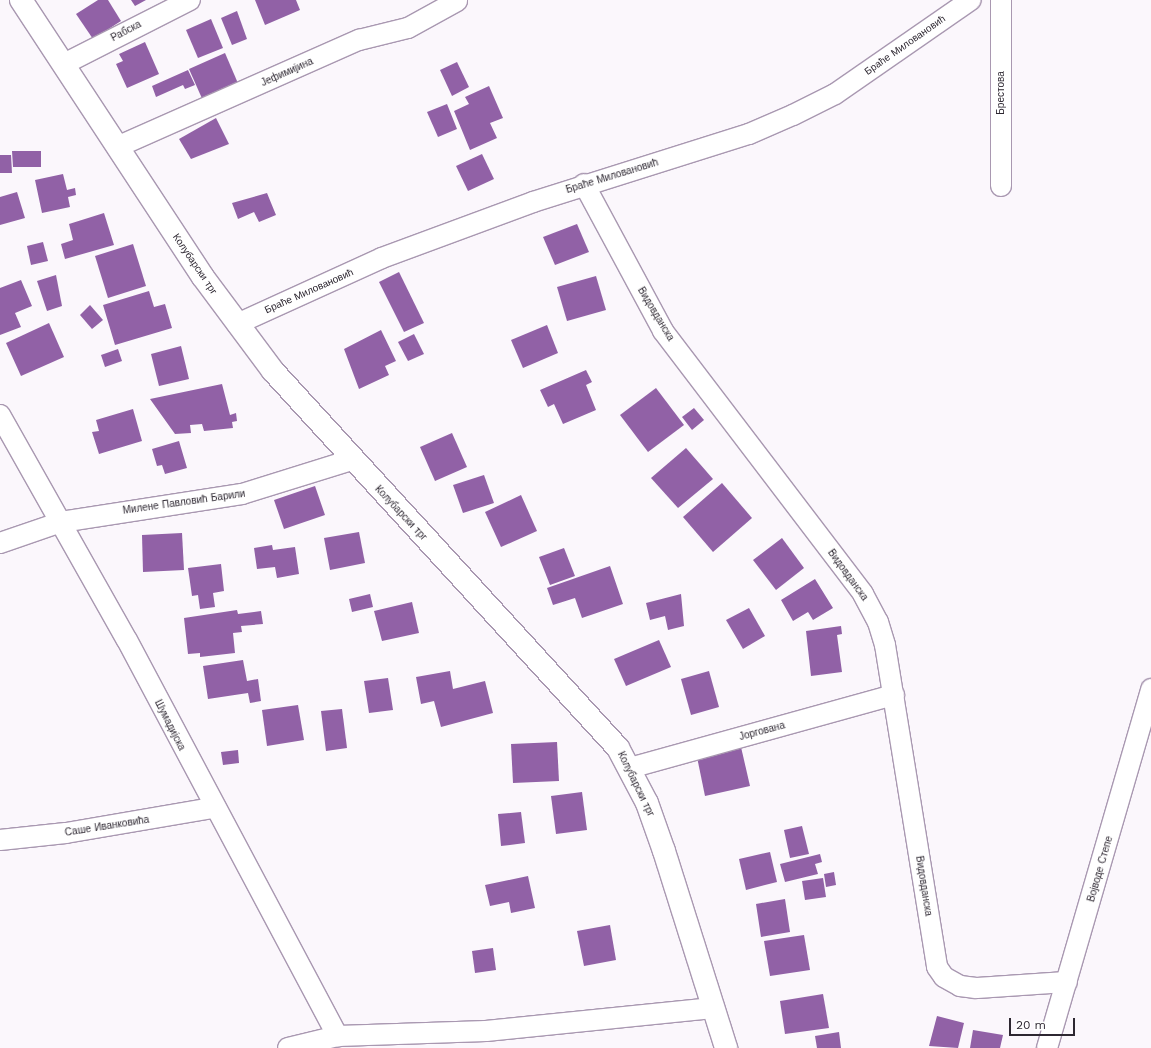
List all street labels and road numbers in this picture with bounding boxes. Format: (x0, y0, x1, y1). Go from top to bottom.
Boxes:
street label: Браће Миловановић (862, 13, 948, 77)
street label: Рабска (109, 18, 143, 44)
street label: Јефимијина (259, 55, 315, 89)
street label: Брестова (995, 71, 1007, 115)
street label: Браће Миловановић (564, 156, 660, 196)
street label: Колубарски трг (170, 231, 220, 297)
street label: Браће Миловановић (263, 266, 355, 316)
street label: Видовданска (635, 285, 677, 343)
street label: Колубарски трг (372, 483, 430, 543)
street label: Милене Павловић Барили (122, 487, 246, 517)
street label: Видовданска (825, 547, 871, 603)
street label: Шумадијска (152, 698, 188, 752)
street label: Јоргована (738, 719, 786, 743)
street label: Колубарски трг (615, 750, 657, 818)
street label: Саше Иванковића (64, 813, 150, 839)
street label: Војводе Степе (1085, 835, 1115, 903)
street label: Видовданска (913, 855, 935, 917)

